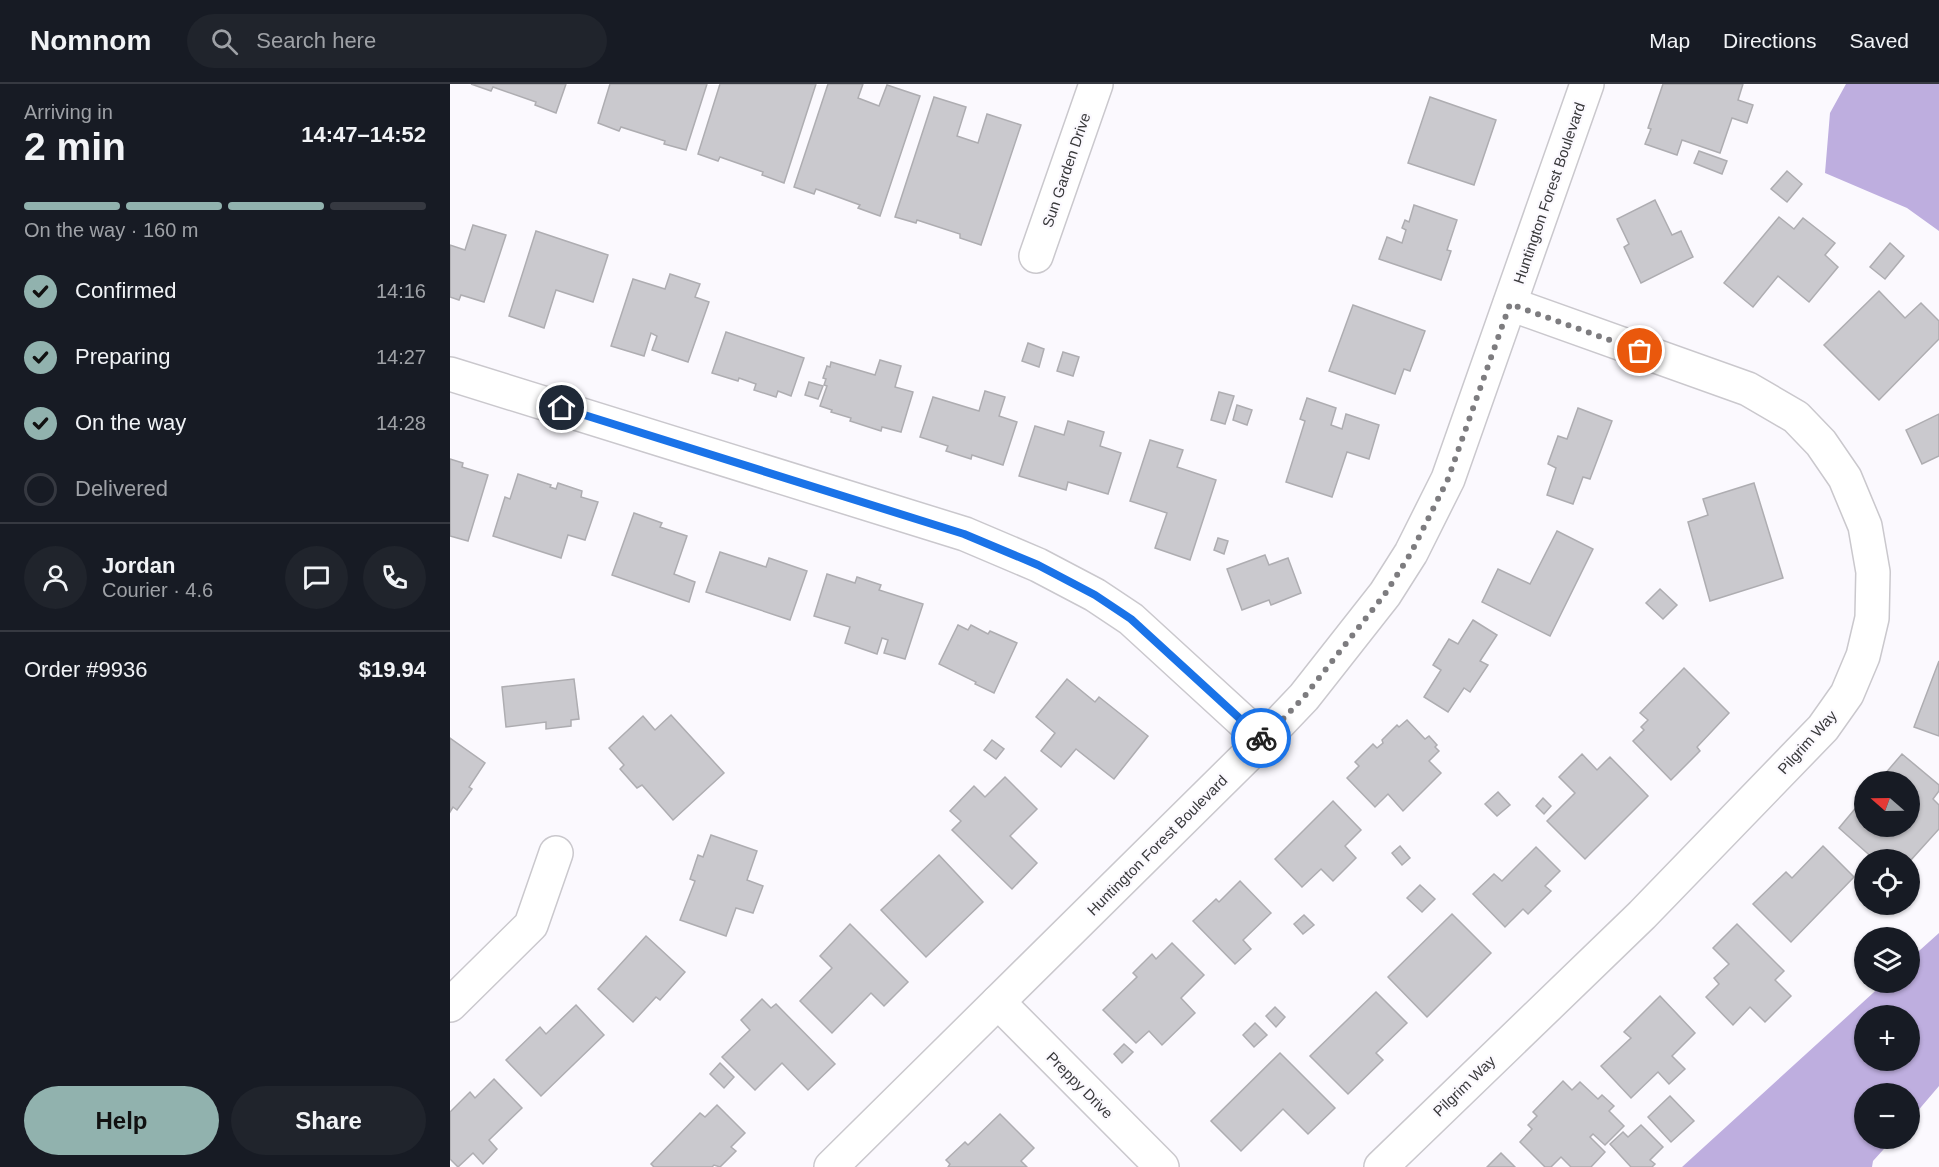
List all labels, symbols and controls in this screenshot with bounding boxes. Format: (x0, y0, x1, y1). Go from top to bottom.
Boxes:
search box (187, 14, 607, 68)
text: Nomnom (30, 25, 151, 56)
icon: search (208, 25, 241, 58)
text: Search here (256, 28, 376, 53)
text: Map (1649, 29, 1690, 52)
text: Directions (1723, 29, 1816, 52)
text: Saved (1849, 29, 1909, 52)
street label: Huntington Forest Boulevard (1510, 100, 1588, 286)
text: Arriving in (24, 101, 113, 123)
street label: Sun Garden Drive (1038, 110, 1094, 230)
text: 14:47–14:52 (301, 122, 426, 147)
text: 2 min (24, 125, 126, 168)
text: On the way · 160 m (24, 219, 199, 241)
icon: check (24, 275, 57, 308)
text: Confirmed (75, 278, 176, 303)
text: 14:16 (376, 280, 426, 302)
pin (1614, 325, 1665, 376)
icon: bag (1623, 334, 1656, 367)
icon: check (24, 341, 57, 374)
text: Preparing (75, 344, 170, 369)
text: 14:27 (376, 346, 426, 368)
pin (536, 382, 587, 433)
icon: home (545, 391, 578, 424)
icon: check (24, 407, 57, 440)
text: On the way (75, 410, 186, 435)
text: 14:28 (376, 412, 426, 434)
text: Delivered (75, 476, 168, 501)
button: person (24, 546, 87, 609)
button: chat (285, 546, 348, 609)
button: phone (363, 546, 426, 609)
text: Jordan (102, 553, 175, 578)
text: Courier · 4.6 (102, 579, 213, 601)
text: Order #9936 (24, 657, 148, 682)
text: $19.94 (359, 657, 426, 682)
street label: Pilgrim Way (1774, 706, 1840, 777)
courier (1231, 708, 1291, 768)
icon: bike (1245, 722, 1278, 755)
street label: Huntington Forest Boulevard (1083, 771, 1231, 919)
north arrow (1854, 771, 1920, 837)
map controls (1854, 771, 1920, 1149)
button: locate (1854, 849, 1920, 915)
button: layers (1854, 927, 1920, 993)
button: + (1854, 1005, 1920, 1071)
street label: Preppy Drive (1043, 1048, 1117, 1122)
street label: Pilgrim Way (1430, 1052, 1499, 1120)
button: − (1854, 1083, 1920, 1149)
button: Help (24, 1086, 219, 1155)
button: Share (231, 1086, 426, 1155)

